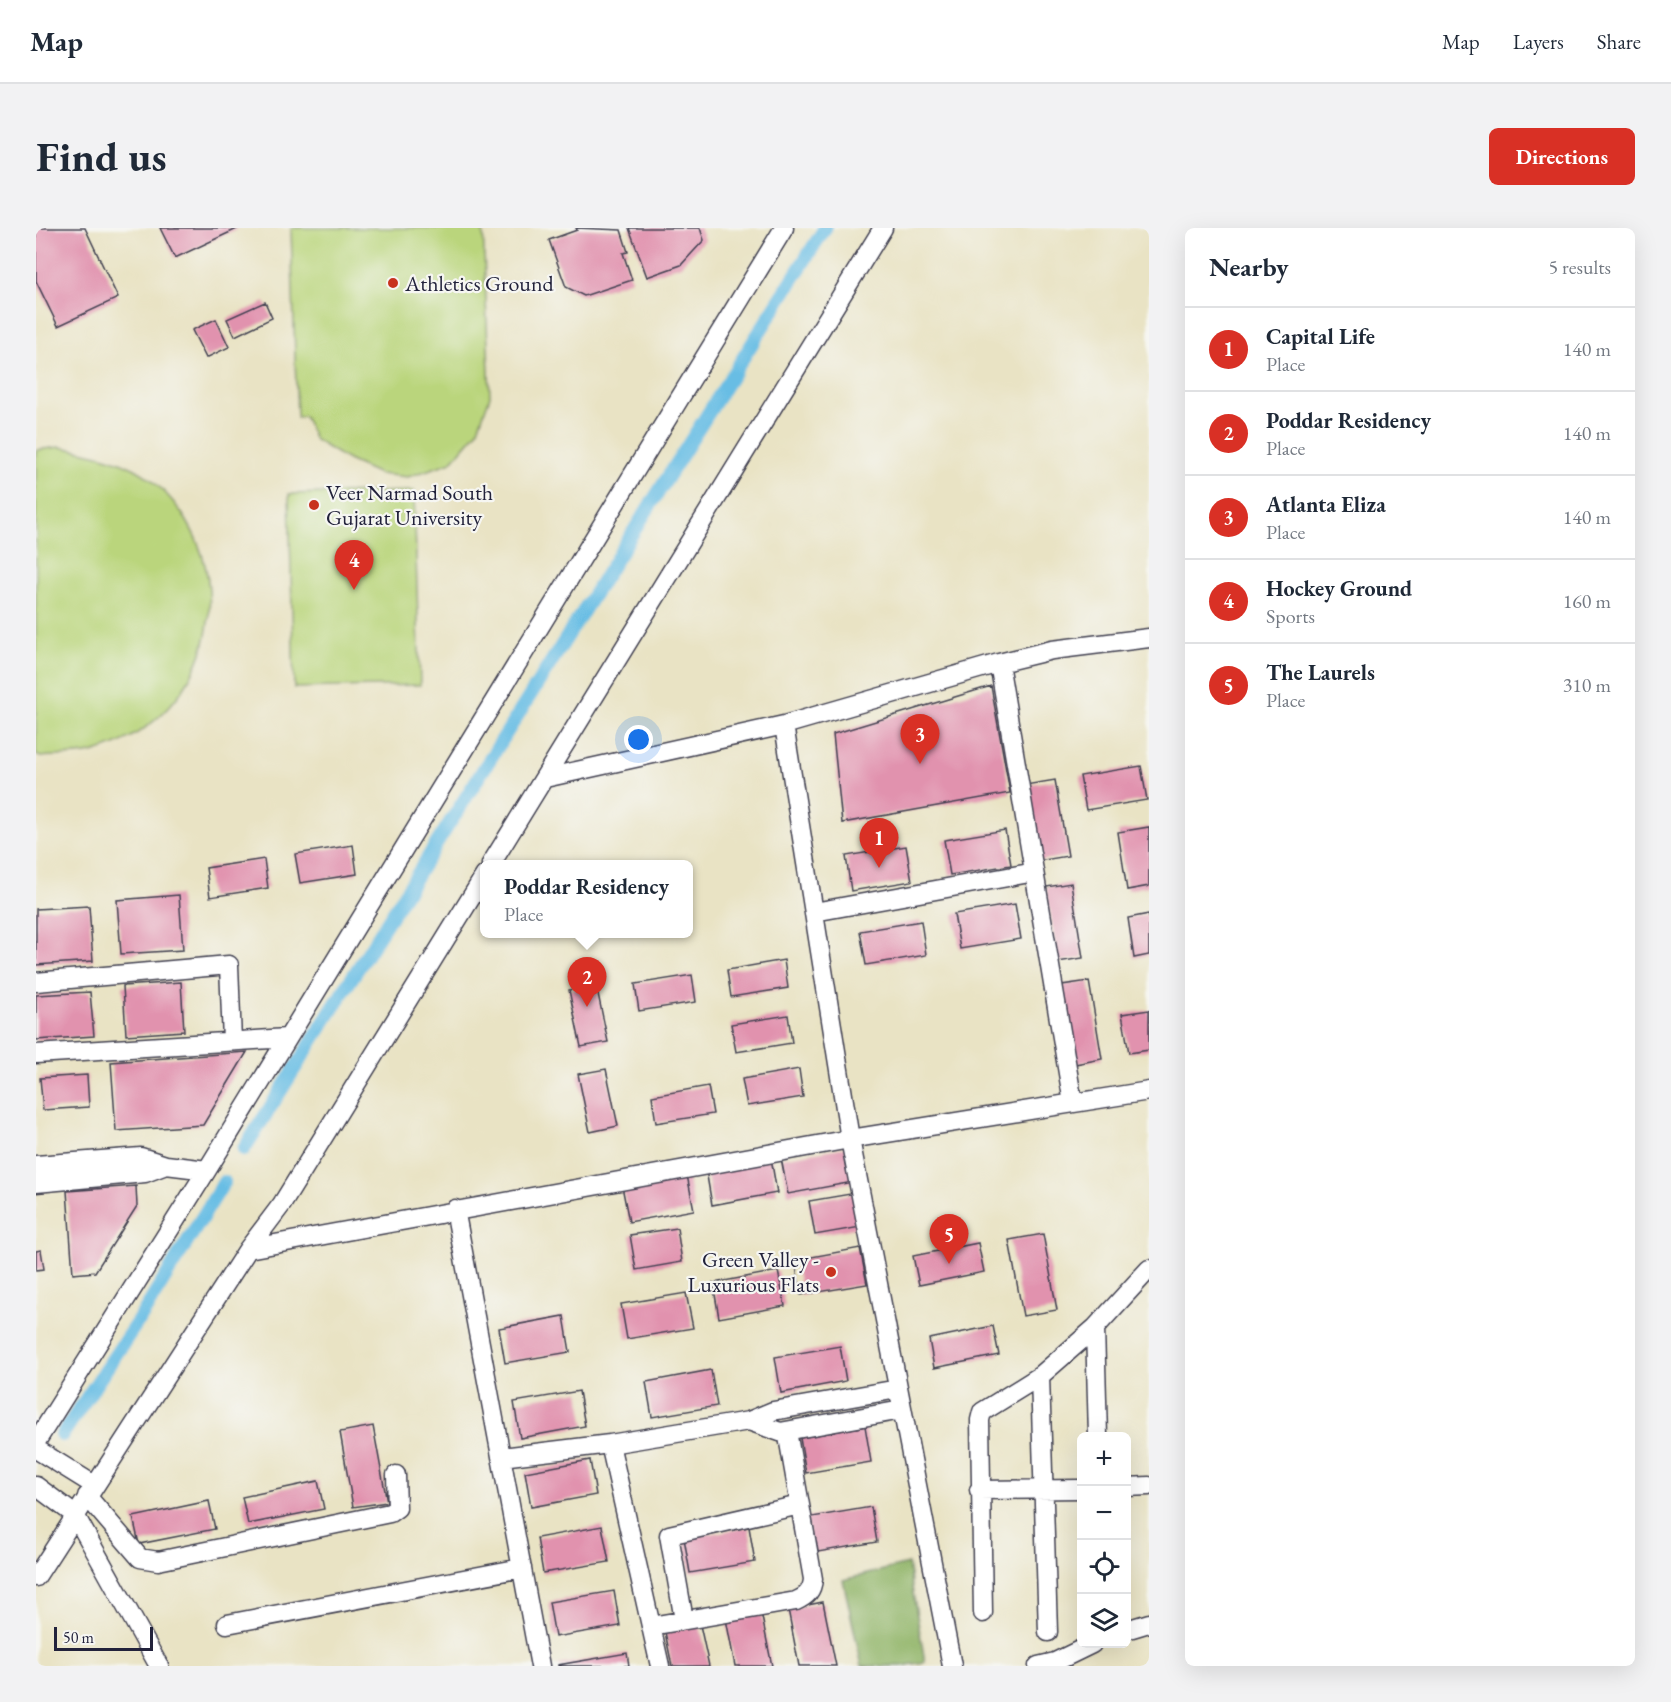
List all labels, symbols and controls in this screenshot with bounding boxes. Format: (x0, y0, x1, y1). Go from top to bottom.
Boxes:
text: Map (30, 23, 83, 59)
text: Map (1442, 28, 1480, 55)
text: Layers (1513, 28, 1564, 55)
text: Share (1597, 28, 1641, 55)
button: Directions (1489, 128, 1635, 185)
text: Find us (36, 129, 167, 184)
text: Nearby (1209, 250, 1289, 284)
text: 5 results (1548, 254, 1611, 280)
place label: Athletics Ground (404, 269, 555, 298)
marker: Athletics Ground (386, 276, 400, 290)
text: Capital Life (1266, 322, 1375, 351)
text: 1 (1223, 336, 1234, 362)
text: 140 m (1563, 336, 1611, 362)
text: Place (1266, 351, 1305, 377)
text: Poddar Residency (1266, 406, 1431, 435)
text: 2 (1223, 420, 1234, 446)
text: 140 m (1563, 420, 1611, 446)
text: Place (1266, 435, 1305, 461)
place label: Veer Narmad South Gujarat University (326, 478, 493, 532)
text: Atlanta Eliza (1266, 490, 1386, 519)
marker: Veer Narmad South Gujarat University (307, 498, 321, 512)
text: 3 (1223, 504, 1234, 530)
text: 140 m (1563, 504, 1611, 530)
text: Place (1266, 519, 1305, 545)
pin: 4 (334, 540, 374, 590)
text: Hockey Ground (1266, 574, 1412, 603)
text: 4 (1223, 588, 1234, 614)
text: 160 m (1563, 588, 1611, 614)
text: Sports (1266, 603, 1315, 629)
text: The Laurels (1266, 658, 1375, 687)
text: 5 (1223, 672, 1234, 698)
text: 310 m (1563, 672, 1611, 698)
text: Place (1266, 687, 1305, 713)
pin: 3 (900, 714, 940, 764)
your location (624, 725, 653, 754)
pin: 1 (860, 818, 898, 868)
popup (480, 860, 693, 938)
text: Poddar Residency (504, 872, 669, 901)
text: Place (504, 901, 543, 927)
pin: 2 (568, 958, 606, 1007)
pin: 5 (930, 1214, 968, 1264)
place label: Green Valley - Luxurious Flats (687, 1245, 819, 1299)
marker: Green Valley - Luxurious Flats (824, 1265, 838, 1279)
map controls (1077, 1432, 1131, 1648)
button: + (1077, 1432, 1131, 1486)
button: − (1077, 1486, 1131, 1540)
button: locate (1077, 1540, 1131, 1594)
button: layers (1077, 1594, 1131, 1648)
scale bar (54, 1624, 153, 1652)
text: 50 m (63, 1627, 94, 1648)

